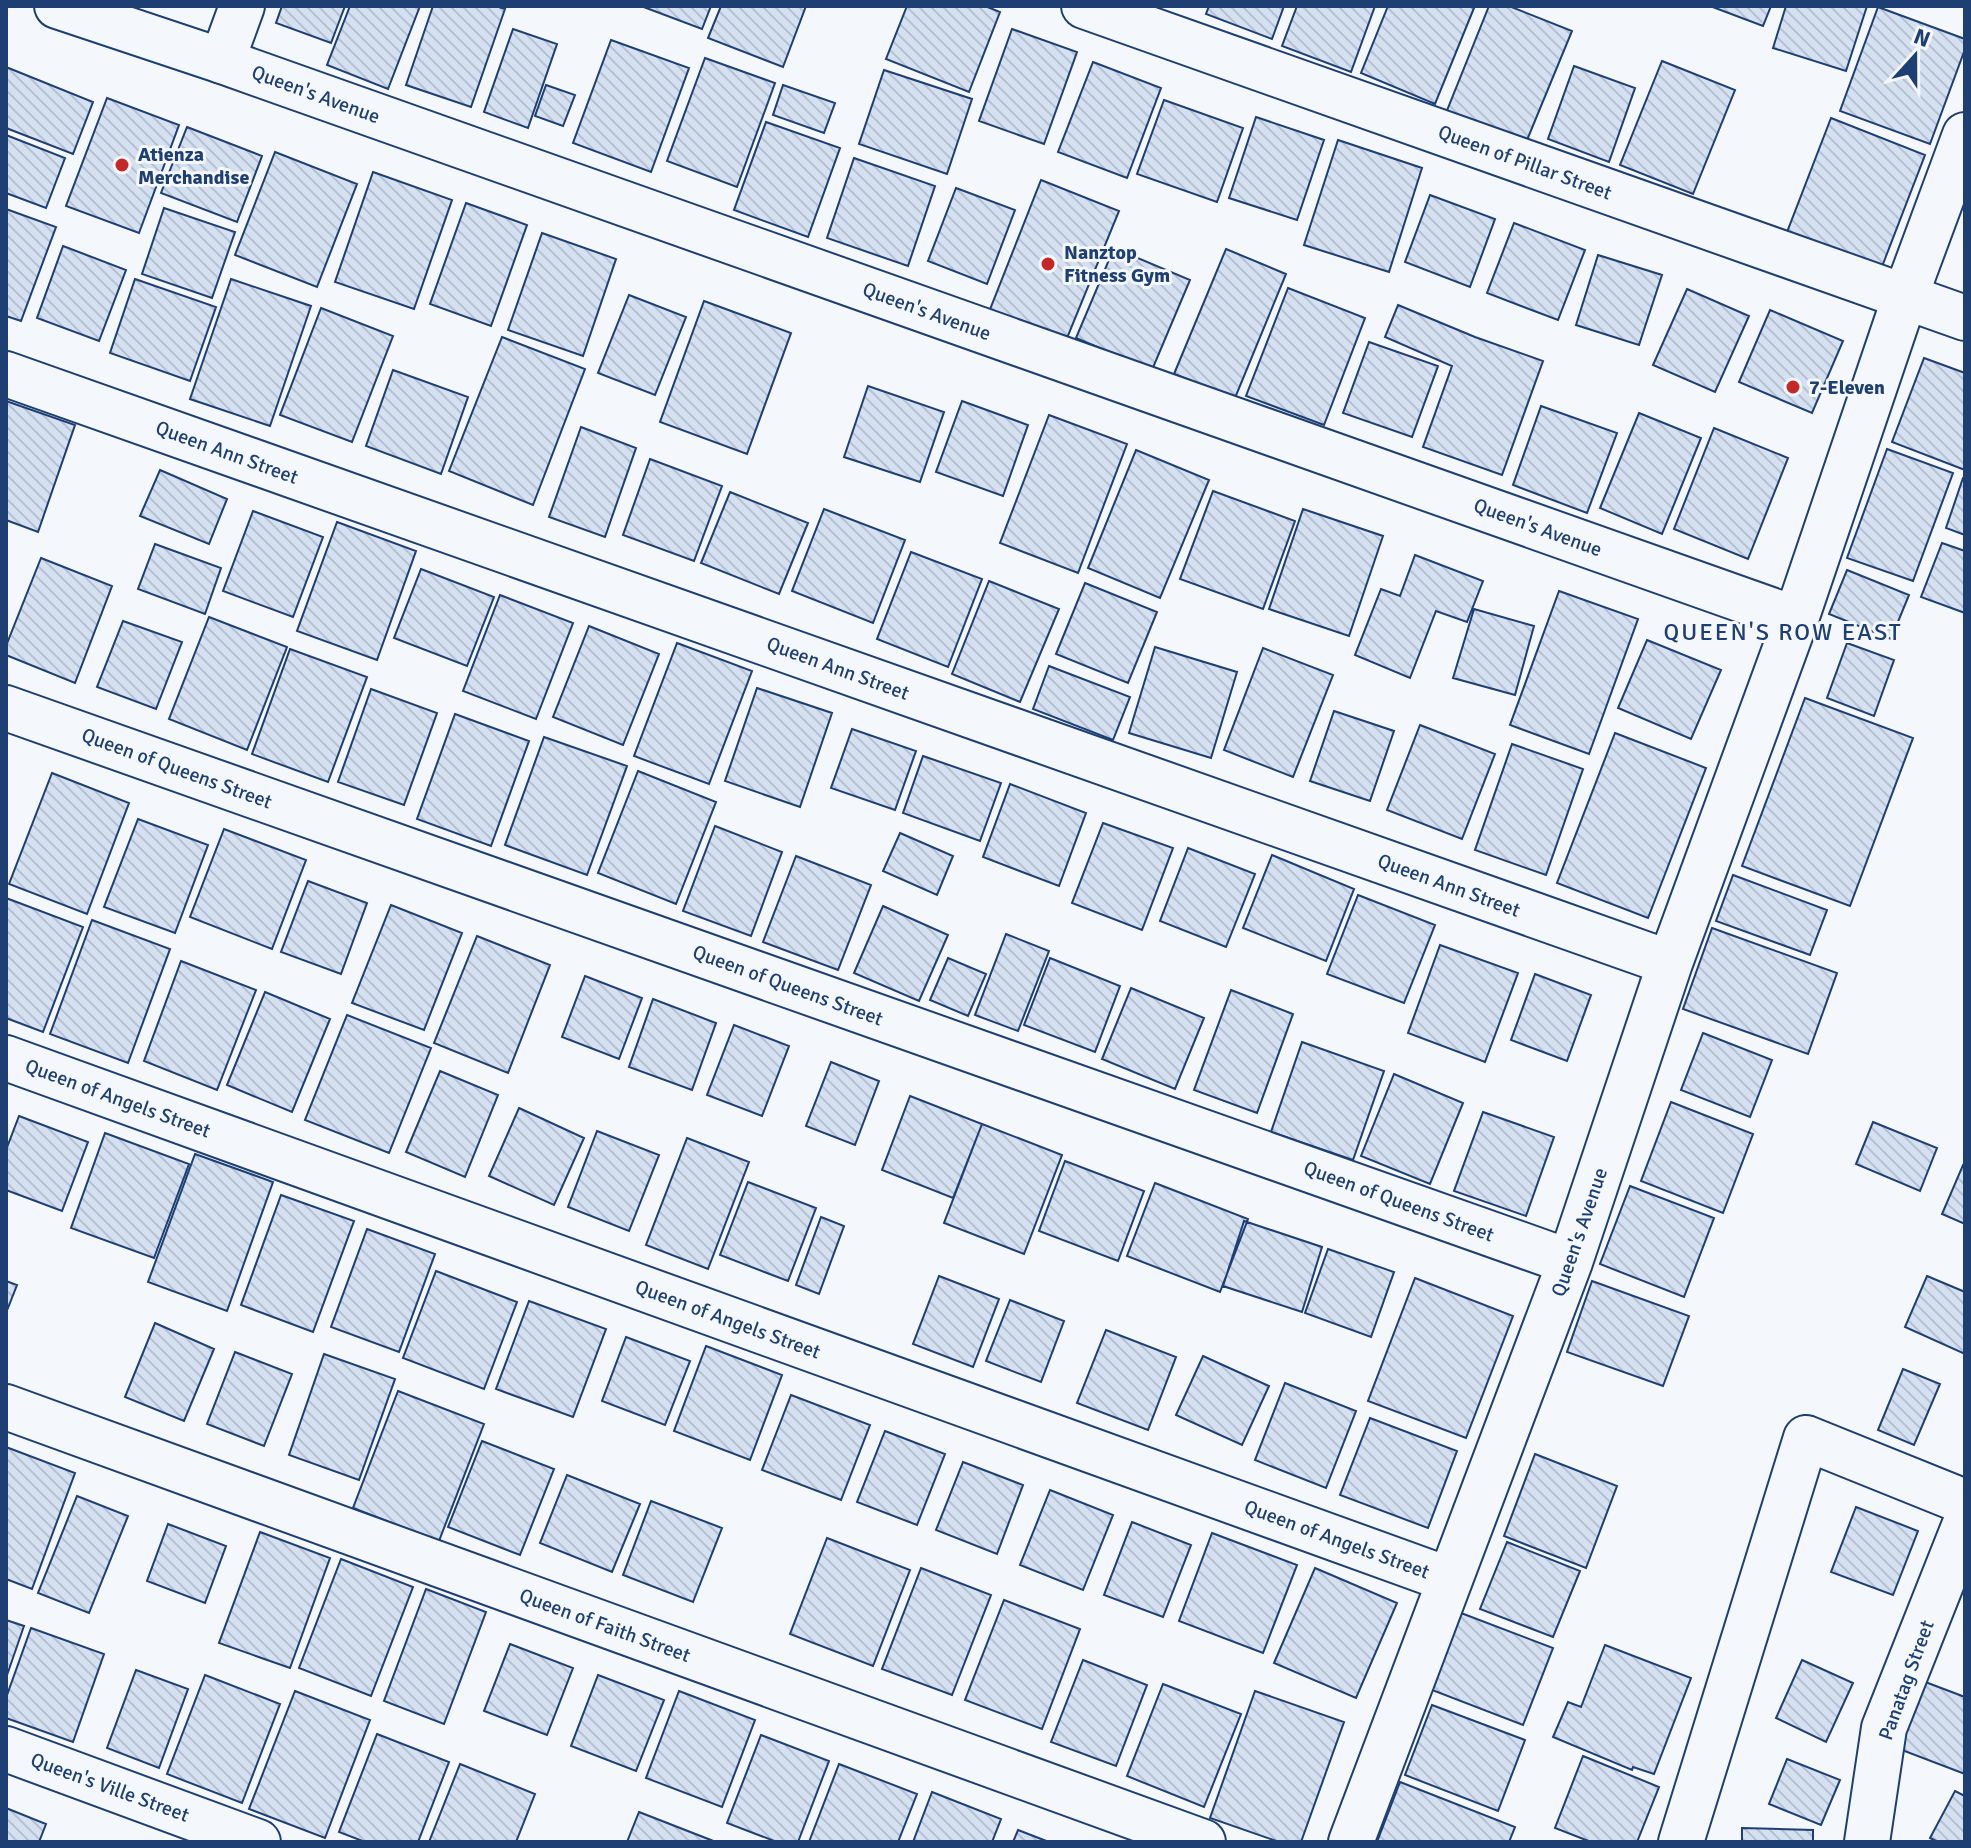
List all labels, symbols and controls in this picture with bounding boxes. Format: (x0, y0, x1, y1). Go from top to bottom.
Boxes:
north arrow (1875, 16, 1955, 96)
text: N (1910, 22, 1934, 53)
street label: Queen's Avenue (248, 60, 383, 129)
street label: Queen of Pillar Street (1435, 119, 1615, 206)
place label: Atienza Merchandise (138, 142, 249, 190)
marker: Atienza Merchandise (113, 156, 131, 174)
place label: Nanztop Fitness Gym (1064, 240, 1170, 288)
marker: Nanztop Fitness Gym (1039, 255, 1057, 273)
street label: Queen's Avenue (859, 277, 994, 346)
place label: 7-Eleven (1809, 375, 1885, 400)
marker: 7-Eleven (1784, 378, 1802, 396)
street label: Queen Ann Street (152, 415, 301, 490)
street label: Queen's Avenue (1470, 493, 1605, 562)
district label: QUEEN'S ROW EAST (1664, 617, 1902, 647)
street label: Queen Ann Street (763, 631, 912, 706)
street label: Queen of Queens Street (78, 722, 275, 815)
street label: Queen Ann Street (1374, 848, 1523, 923)
street label: Queen of Queens Street (689, 939, 886, 1032)
street label: Queen of Angels Street (22, 1053, 214, 1144)
street label: Queen of Queens Street (1300, 1155, 1497, 1248)
street label: Queen's Avenue (1546, 1164, 1613, 1300)
street label: Queen of Angels Street (632, 1274, 824, 1365)
street label: Queen of Angels Street (1241, 1494, 1433, 1585)
street label: Queen of Faith Street (516, 1583, 694, 1668)
street label: Panatag Street (1873, 1617, 1940, 1744)
street label: Queen's Ville Street (27, 1747, 193, 1828)

